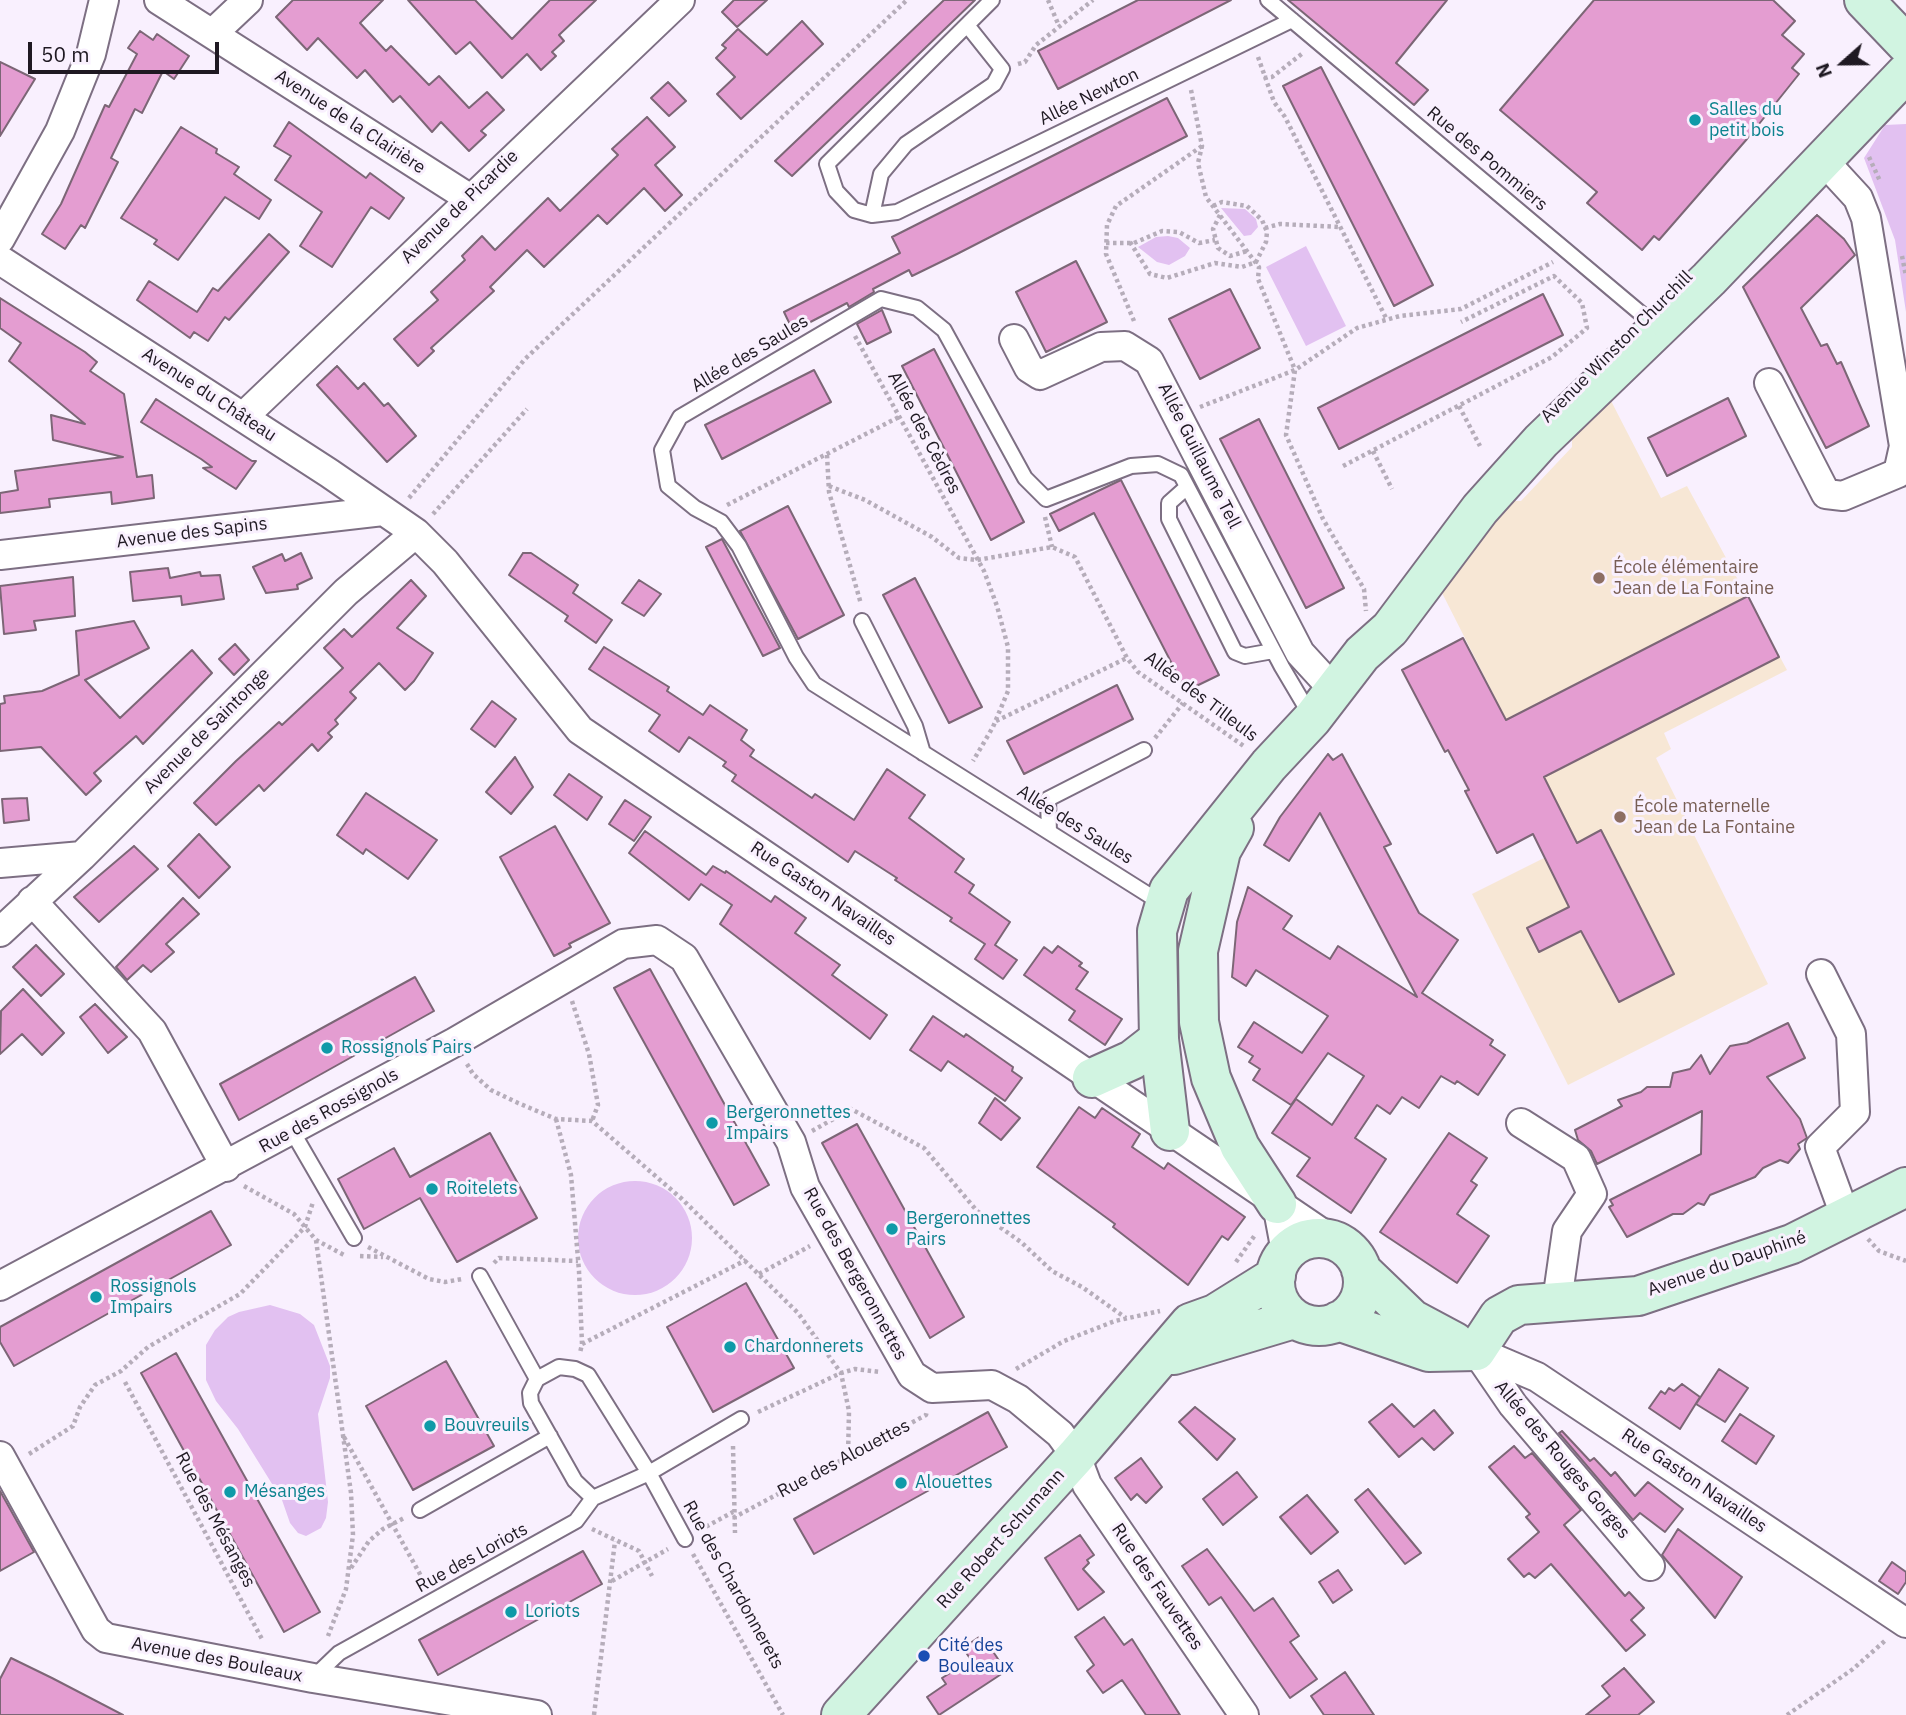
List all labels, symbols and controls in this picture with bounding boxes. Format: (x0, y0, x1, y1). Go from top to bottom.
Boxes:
scale bar (32, 28, 222, 72)
north arrow (1808, 28, 1878, 98)
text: 50 m (41, 40, 90, 68)
text: N (1810, 60, 1837, 81)
street label: Allée Newton (1036, 64, 1142, 130)
street label: Avenue de la Clairière (271, 65, 429, 179)
place label: Salles du petit bois (1709, 99, 1784, 142)
street label: Rue des Pommiers (1422, 102, 1552, 216)
marker: Salles du petit bois (1687, 112, 1703, 128)
street label: Avenue de Picardie (397, 146, 523, 268)
street label: Avenue Winston Churchill (1536, 266, 1698, 428)
street label: Allée des Saules (688, 311, 812, 397)
street label: Avenue du Château (138, 343, 280, 447)
street label: Allée des Cèdres (883, 368, 965, 498)
street label: Allée Guillaume Tell (1153, 380, 1245, 532)
street label: Avenue des Sapins (115, 513, 269, 553)
place label: École élémentaire Jean de La Fontaine (1613, 557, 1774, 600)
marker: École élémentaire Jean de La Fontaine (1591, 570, 1607, 586)
street label: Allée des Tilleuls (1140, 647, 1262, 747)
street label: Avenue de Saintonge (139, 663, 275, 799)
street label: Allée des Saules (1013, 781, 1137, 869)
place label: École maternelle Jean de La Fontaine (1634, 796, 1795, 838)
marker: École maternelle Jean de La Fontaine (1612, 809, 1628, 825)
street label: Rue Gaston Navailles (746, 837, 900, 951)
place label: Rossignols Pairs (341, 1037, 472, 1059)
marker: Rossignols Pairs (319, 1040, 335, 1056)
street label: Rue des Rossignols (256, 1064, 402, 1158)
place label: Bergeronnettes Impairs (726, 1102, 851, 1144)
marker: Bergeronnettes Impairs (704, 1115, 720, 1131)
place label: Roitelets (446, 1178, 518, 1200)
marker: Roitelets (424, 1181, 440, 1197)
street label: Rue des Bergeronnettes (798, 1184, 912, 1364)
place label: Bergeronnettes Pairs (906, 1208, 1031, 1250)
marker: Bergeronnettes Pairs (884, 1221, 900, 1237)
street label: Avenue du Dauphiné (1645, 1227, 1809, 1301)
place label: Rossignols Impairs (110, 1276, 197, 1318)
marker: Rossignols Impairs (88, 1289, 104, 1305)
place label: Chardonnerets (744, 1336, 864, 1358)
marker: Chardonnerets (722, 1339, 738, 1355)
street label: Allée des Rouges Gorges (1490, 1377, 1634, 1543)
place label: Bouvreuils (444, 1415, 530, 1437)
street label: Rue des Alouettes (774, 1415, 914, 1503)
marker: Bouvreuils (422, 1418, 438, 1434)
street label: Rue Gaston Navailles (1617, 1424, 1771, 1538)
street label: Rue des Mésanges (170, 1449, 260, 1591)
street label: Rue Robert Schumann (933, 1465, 1069, 1613)
place label: Alouettes (915, 1472, 993, 1494)
marker: Alouettes (893, 1475, 909, 1491)
place label: Mésanges (244, 1481, 325, 1503)
marker: Mésanges (222, 1484, 238, 1500)
street label: Rue des Chardonnerets (678, 1497, 788, 1673)
street label: Rue des Loriots (412, 1518, 532, 1598)
street label: Rue des Fauvettes (1107, 1520, 1207, 1654)
place label: Loriots (525, 1601, 580, 1623)
marker: Loriots (503, 1604, 519, 1620)
street label: Avenue des Bouleaux (130, 1633, 304, 1687)
place label: Cité des Bouleaux (938, 1635, 1014, 1678)
marker: Cité des Bouleaux (916, 1648, 932, 1664)

